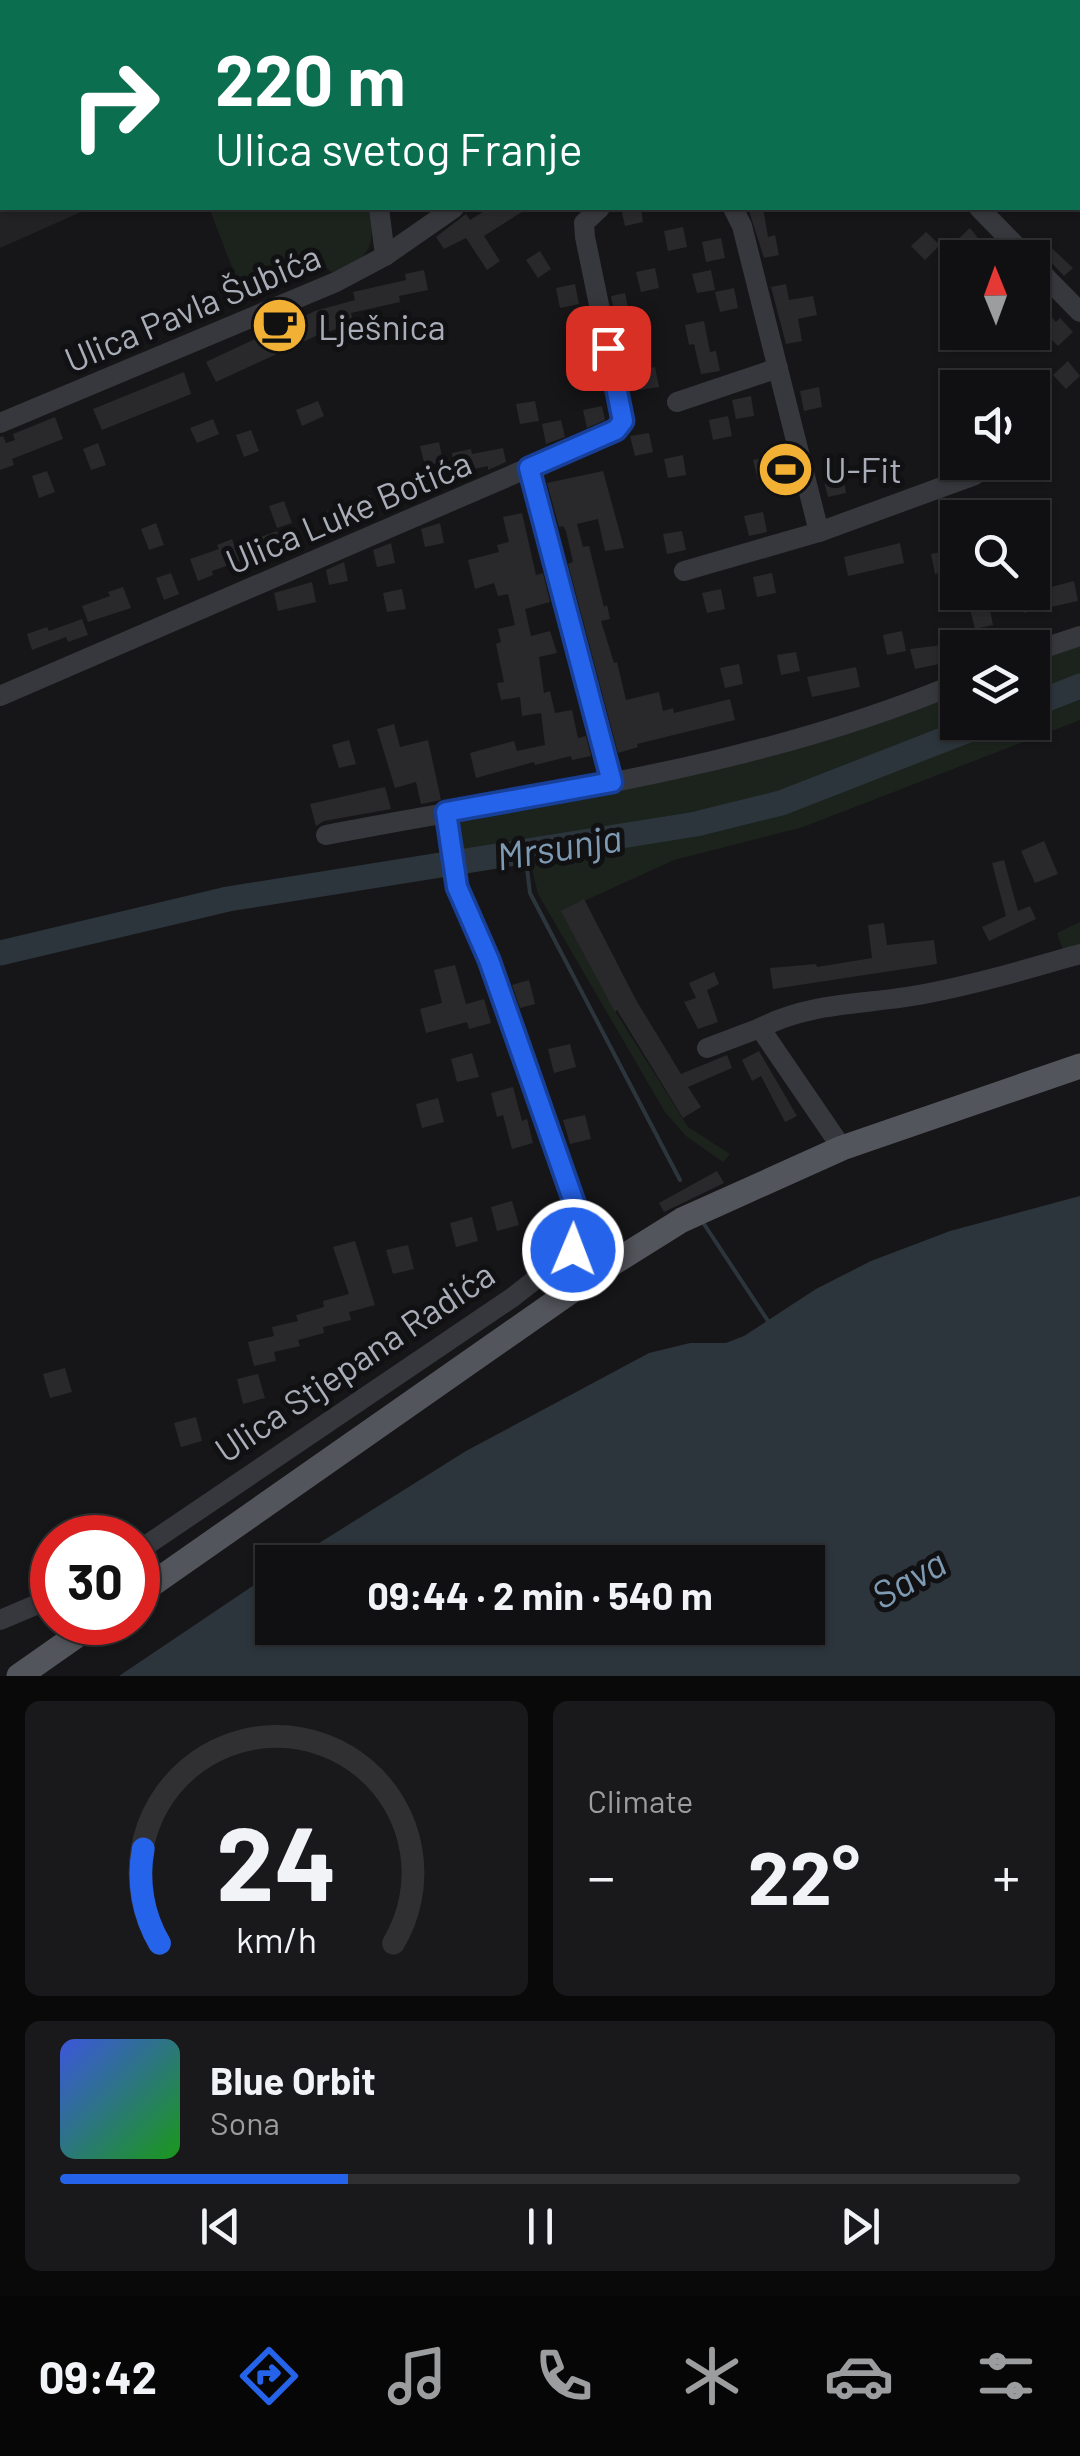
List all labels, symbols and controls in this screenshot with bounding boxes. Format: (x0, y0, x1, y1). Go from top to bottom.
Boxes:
text: 220 m (215, 36, 406, 120)
icon: right (50, 40, 180, 170)
text: Ulica svetog Franje (215, 121, 583, 175)
street label: Ulica Pavla Šubića (58, 234, 326, 380)
north arrow (940, 240, 1050, 350)
map controls (940, 240, 1050, 740)
cafe icon: Lješnica (249, 296, 309, 356)
place label: Lješnica (318, 305, 446, 347)
pin (566, 306, 651, 391)
icon: arrive (581, 321, 636, 376)
button: sound (940, 370, 1050, 480)
sports icon: U-Fit (755, 439, 815, 499)
street label: Ulica Luke Botića (219, 440, 477, 582)
place label: U-Fit (824, 448, 902, 490)
button: search (940, 500, 1050, 610)
button: layers (940, 630, 1050, 740)
water label: Mrsunja (493, 813, 625, 879)
position arrow (521, 1198, 625, 1302)
street label: Ulica Stjepana Radića (206, 1252, 502, 1470)
speed limit sign: 30 (30, 1515, 160, 1645)
water label: Sava (863, 1538, 953, 1618)
text: 09:44 · 2 min · 540 m (367, 1572, 713, 1618)
text: Climate (588, 1781, 693, 1819)
text: 24 (216, 1797, 337, 1922)
text: 22° (748, 1830, 860, 1920)
text: − (588, 1842, 615, 1908)
text: + (992, 1842, 1020, 1908)
text: km/h (236, 1917, 317, 1960)
text: Blue Orbit (210, 2057, 376, 2103)
text: Sona (210, 2103, 280, 2141)
icon: previous (193, 2199, 248, 2254)
icon: pause (513, 2199, 568, 2254)
icon: next (833, 2199, 888, 2254)
icon: directions (234, 2341, 304, 2411)
icon: music (382, 2341, 452, 2411)
icon: phone (529, 2341, 599, 2411)
icon: climate (677, 2341, 747, 2411)
icon: car (824, 2341, 894, 2411)
icon: filters (971, 2341, 1041, 2411)
text: 09:42 (39, 2349, 157, 2403)

